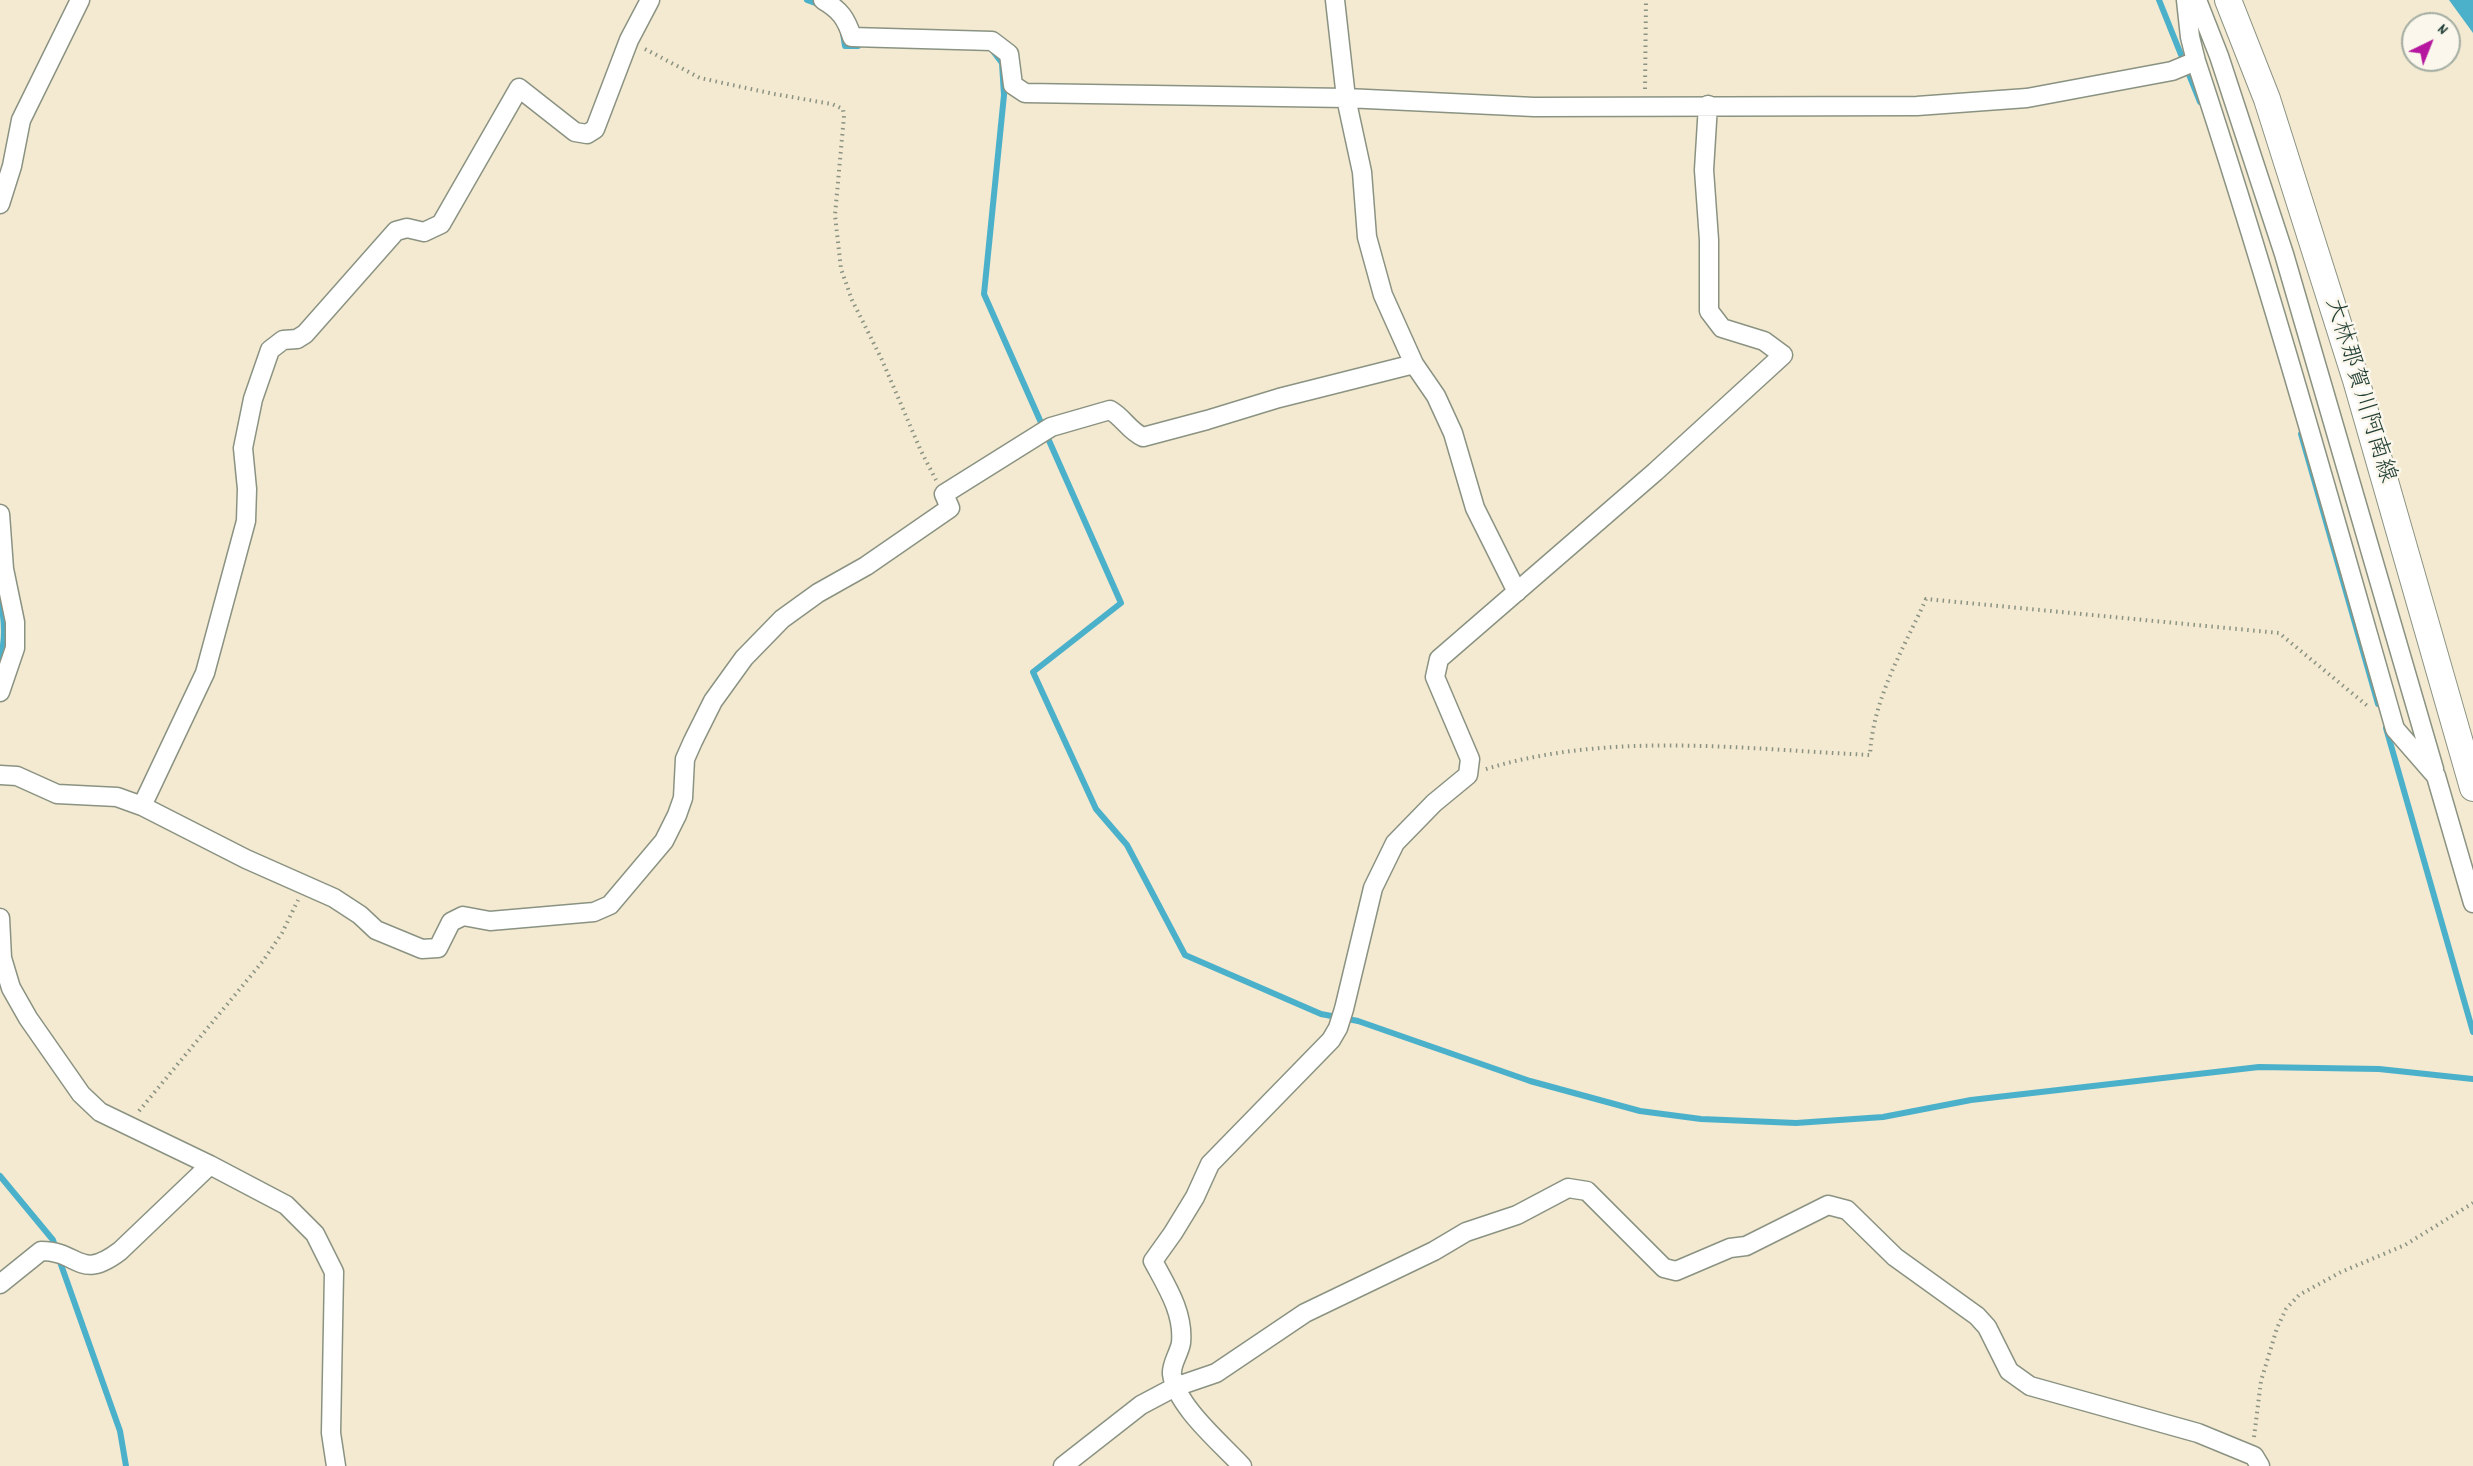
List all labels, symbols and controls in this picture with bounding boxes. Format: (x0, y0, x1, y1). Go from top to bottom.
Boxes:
north arrow (2401, 12, 2461, 72)
text: N (2432, 19, 2453, 41)
street label: 大林那賀川阿南線 (2316, 295, 2400, 487)

